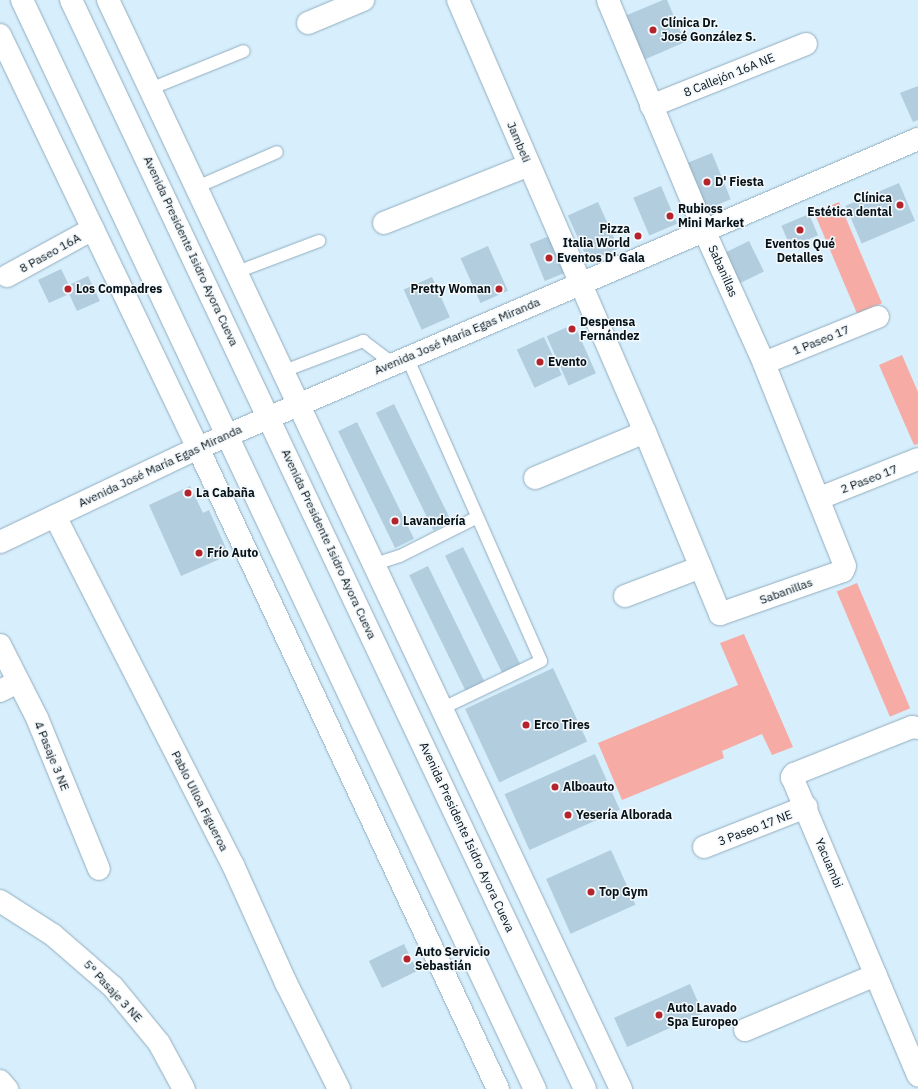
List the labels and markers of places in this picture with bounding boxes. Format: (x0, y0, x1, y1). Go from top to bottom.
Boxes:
place label: Clínica Dr. José González S. (661, 16, 756, 44)
marker: Clínica Dr. José González S. (648, 25, 658, 35)
place label: D' Fiesta (715, 175, 764, 189)
marker: D' Fiesta (702, 177, 712, 187)
place label: Clínica Estética dental (807, 191, 892, 219)
marker: Clínica Estética dental (895, 200, 905, 210)
place label: Rubioss Mini Market (678, 202, 744, 230)
marker: Rubioss Mini Market (665, 211, 675, 221)
place label: Pizza Italia World (563, 222, 630, 250)
marker: Eventos Qué Detalles (795, 225, 805, 235)
marker: Pizza Italia World (633, 231, 643, 241)
place label: Eventos Qué Detalles (765, 237, 835, 265)
place label: Eventos D' Gala (557, 251, 645, 265)
marker: Eventos D' Gala (544, 253, 554, 263)
place label: Los Compadres (76, 282, 162, 296)
place label: Pretty Woman (410, 282, 491, 296)
marker: Los Compadres (63, 284, 73, 294)
marker: Pretty Woman (494, 284, 504, 294)
place label: Despensa Fernández (580, 315, 640, 343)
marker: Despensa Fernández (567, 324, 577, 334)
place label: Evento (548, 355, 587, 369)
marker: Evento (535, 357, 545, 367)
place label: La Cabaña (196, 486, 255, 500)
marker: La Cabaña (183, 488, 193, 498)
place label: Lavandería (403, 514, 466, 528)
marker: Lavandería (390, 516, 400, 526)
place label: Frío Auto (207, 546, 258, 560)
marker: Frío Auto (194, 548, 204, 558)
place label: Erco Tires (534, 718, 590, 732)
marker: Erco Tires (521, 720, 531, 730)
place label: Alboauto (563, 780, 614, 794)
marker: Alboauto (550, 782, 560, 792)
place label: Yesería Alborada (576, 808, 672, 822)
marker: Yesería Alborada (563, 810, 573, 820)
place label: Top Gym (599, 885, 648, 899)
marker: Top Gym (586, 887, 596, 897)
place label: Auto Servicio Sebastián (415, 945, 490, 973)
marker: Auto Servicio Sebastián (402, 954, 412, 964)
place label: Auto Lavado Spa Europeo (667, 1001, 738, 1029)
marker: Auto Lavado Spa Europeo (654, 1010, 664, 1020)

